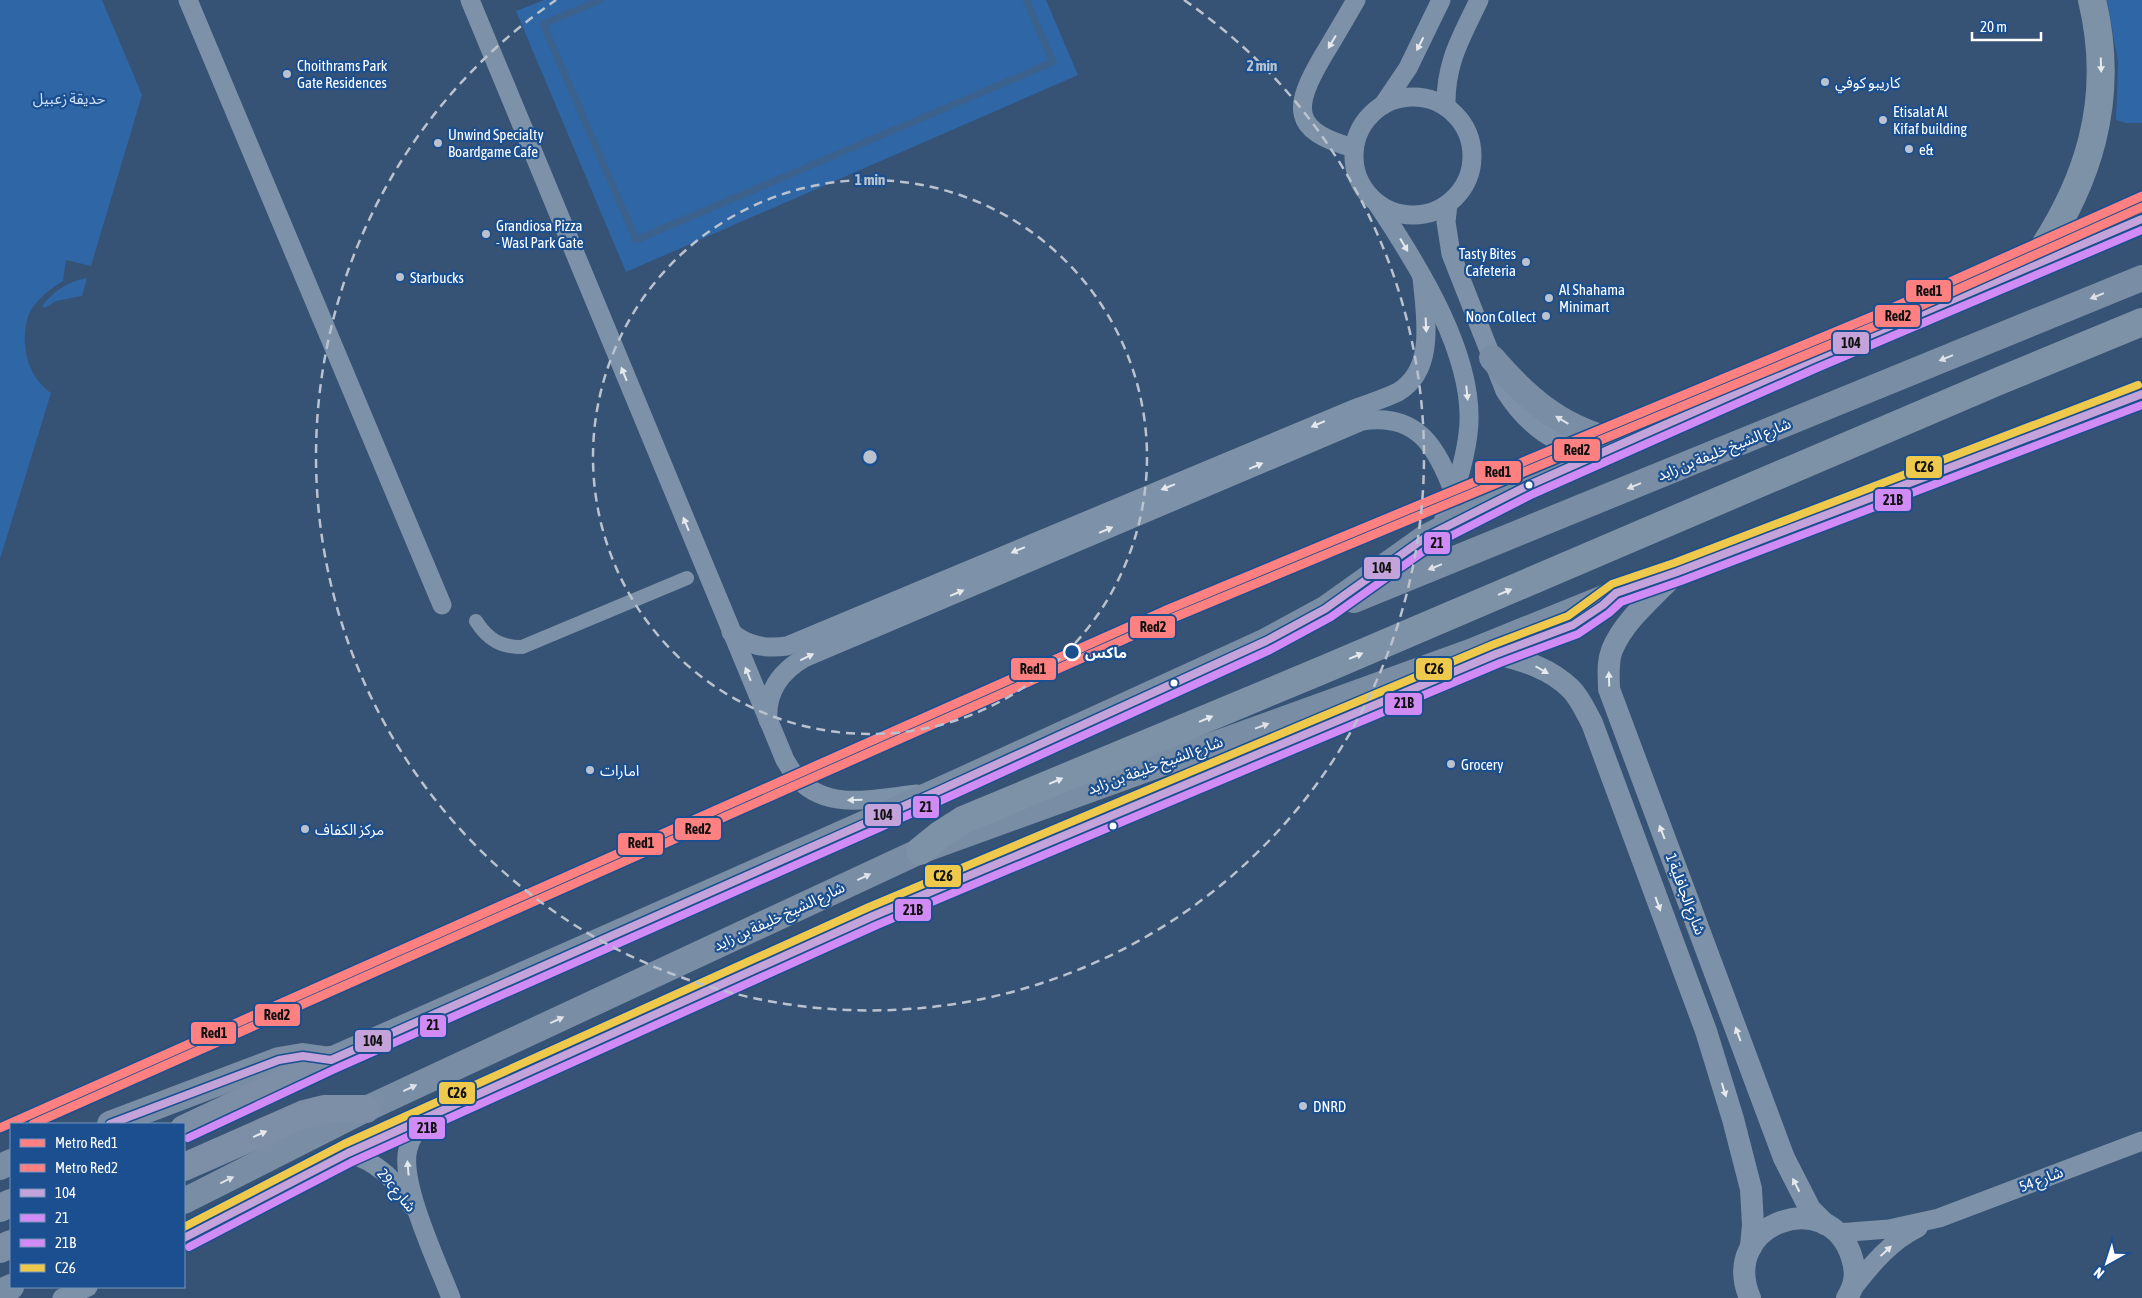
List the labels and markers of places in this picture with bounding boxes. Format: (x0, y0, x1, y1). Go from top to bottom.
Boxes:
place label: Choithrams Park Gate Residences (297, 57, 388, 91)
marker: Choithrams Park Gate Residences (281, 68, 293, 80)
place label: كاريبو كوفي (1835, 74, 1901, 94)
marker: كاريبو كوفي (1819, 76, 1831, 88)
place label: Etisalat Al Kifaf building (1893, 103, 1968, 137)
marker: Etisalat Al Kifaf building (1877, 114, 1889, 126)
place label: Unwind Specialty Boardgame Cafe (448, 126, 544, 160)
marker: Unwind Specialty Boardgame Cafe (432, 137, 444, 149)
place label: e& (1919, 141, 1934, 158)
marker: e& (1903, 143, 1915, 155)
place label: Grandiosa Pizza - Wasl Park Gate (496, 217, 584, 251)
marker: Grandiosa Pizza - Wasl Park Gate (480, 228, 492, 240)
place label: Tasty Bites Cafeteria (1459, 245, 1516, 279)
marker: Tasty Bites Cafeteria (1520, 256, 1532, 268)
place label: Starbucks (410, 269, 464, 286)
marker: Starbucks (394, 271, 406, 283)
place label: Al Shahama Minimart (1559, 281, 1625, 315)
marker: Al Shahama Minimart (1543, 292, 1555, 304)
place label: Noon Collect (1466, 308, 1536, 325)
marker: Noon Collect (1540, 310, 1552, 322)
centre of rings (861, 448, 879, 466)
unlabelled marker (1524, 480, 1534, 490)
marker: ماكس (1063, 643, 1081, 661)
place label: ماكس (1085, 644, 1127, 662)
unlabelled marker (1169, 678, 1179, 688)
place label: Grocery (1461, 756, 1503, 773)
marker: Grocery (1445, 758, 1457, 770)
place label: امارات (600, 762, 639, 780)
marker: امارات (584, 764, 596, 776)
place label: مركز الكفاف (315, 821, 384, 839)
unlabelled marker (1108, 821, 1118, 831)
marker: مركز الكفاف (299, 823, 311, 835)
place label: DNRD (1313, 1098, 1346, 1115)
marker: DNRD (1297, 1100, 1309, 1112)

